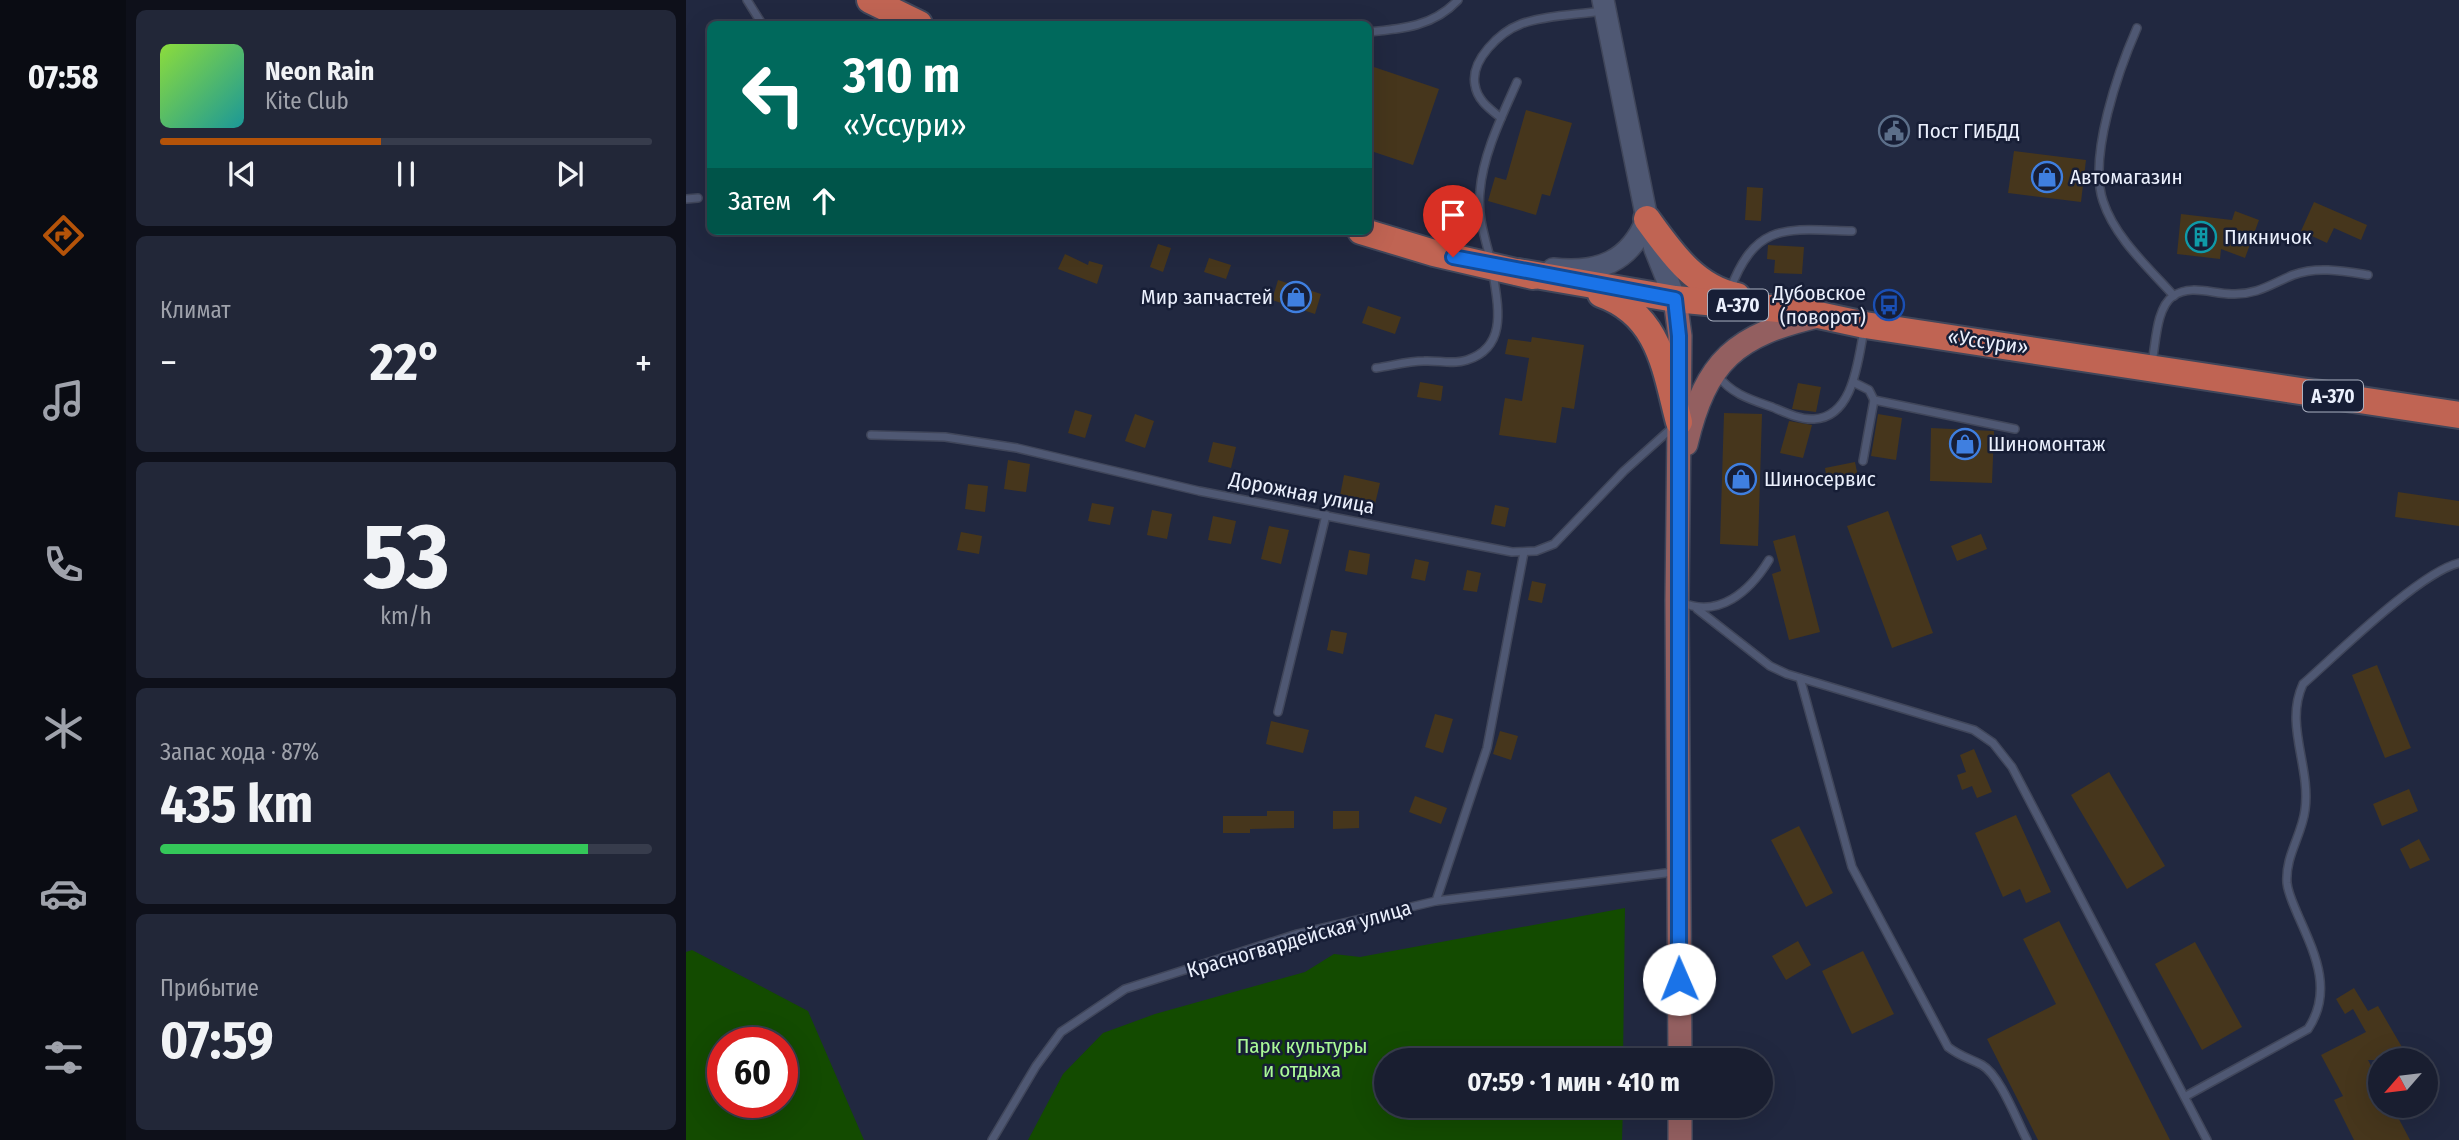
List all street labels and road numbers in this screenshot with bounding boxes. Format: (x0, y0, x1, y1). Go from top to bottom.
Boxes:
road number: А-370 (1708, 290, 1768, 320)
street label: «Уссури» (1946, 323, 2030, 361)
road number: А-370 (2303, 380, 2363, 412)
street label: Дорожная улица (1226, 466, 1377, 520)
street label: Красногвардейская улица (1184, 894, 1414, 984)

